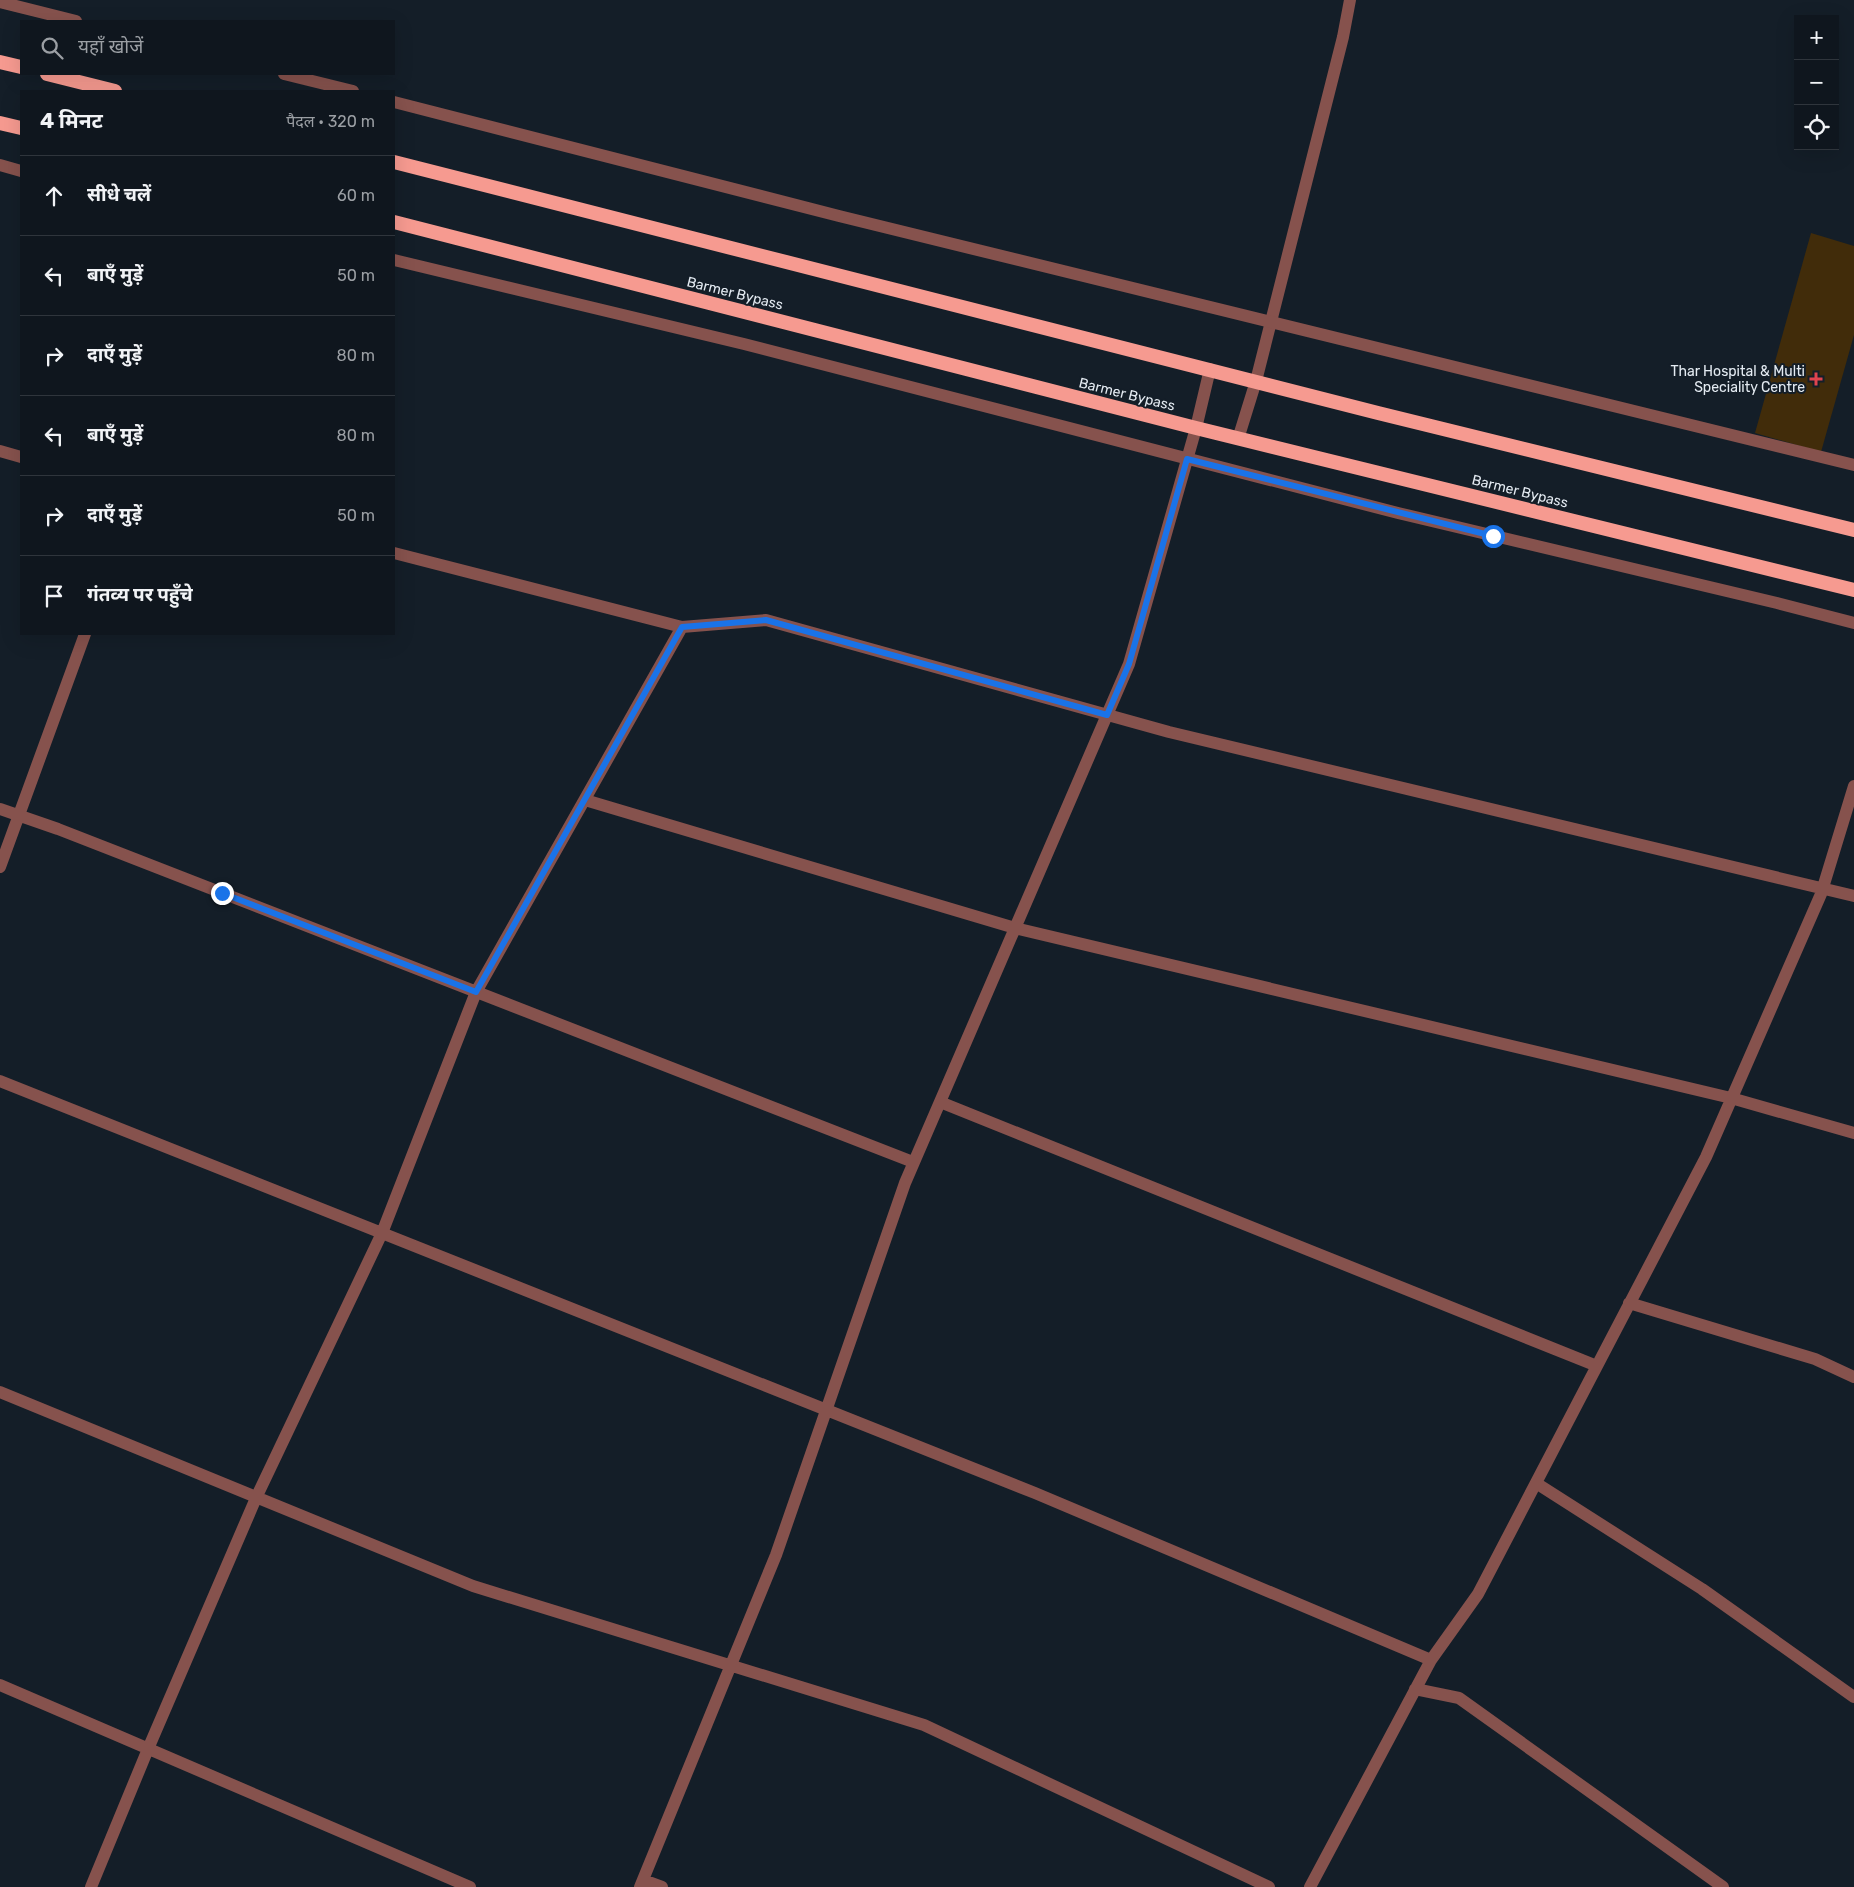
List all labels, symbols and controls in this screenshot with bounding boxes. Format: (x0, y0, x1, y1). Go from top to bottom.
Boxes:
map controls (1794, 15, 1839, 150)
button: + (1794, 15, 1839, 60)
search box (20, 20, 395, 75)
icon: search (38, 34, 66, 62)
text: यहाँ खोजें (78, 35, 143, 58)
button: − (1794, 60, 1839, 105)
button: locate (1794, 105, 1839, 150)
text: 4 मिनट (40, 108, 103, 133)
text: पैदल · 320 m (286, 112, 375, 131)
icon: ahead (40, 182, 68, 210)
text: सीधे चलें (87, 183, 151, 206)
text: 60 m (337, 186, 375, 205)
icon: left (40, 262, 68, 290)
text: बाएँ मुड़ें (87, 263, 143, 286)
text: 50 m (337, 266, 375, 285)
street label: Barmer Bypass (685, 273, 785, 314)
icon: right (40, 342, 68, 370)
text: दाएँ मुड़ें (87, 343, 142, 366)
text: 80 m (337, 346, 375, 365)
place label: Thar Hospital & Multi Speciality Centre (1671, 363, 1805, 396)
marker: Thar Hospital & Multi Speciality Centre (1809, 372, 1823, 386)
street label: Barmer Bypass (1077, 374, 1177, 415)
icon: left (40, 422, 68, 450)
text: बाएँ मुड़ें (87, 423, 143, 446)
text: 80 m (337, 426, 375, 445)
street label: Barmer Bypass (1470, 471, 1570, 512)
icon: right (40, 502, 68, 530)
text: दाएँ मुड़ें (87, 503, 142, 526)
text: 50 m (337, 506, 375, 525)
route start (1482, 525, 1505, 548)
icon: arrive (40, 582, 68, 610)
text: गंतव्य पर पहुँचे (87, 583, 193, 606)
route end (211, 882, 234, 905)

